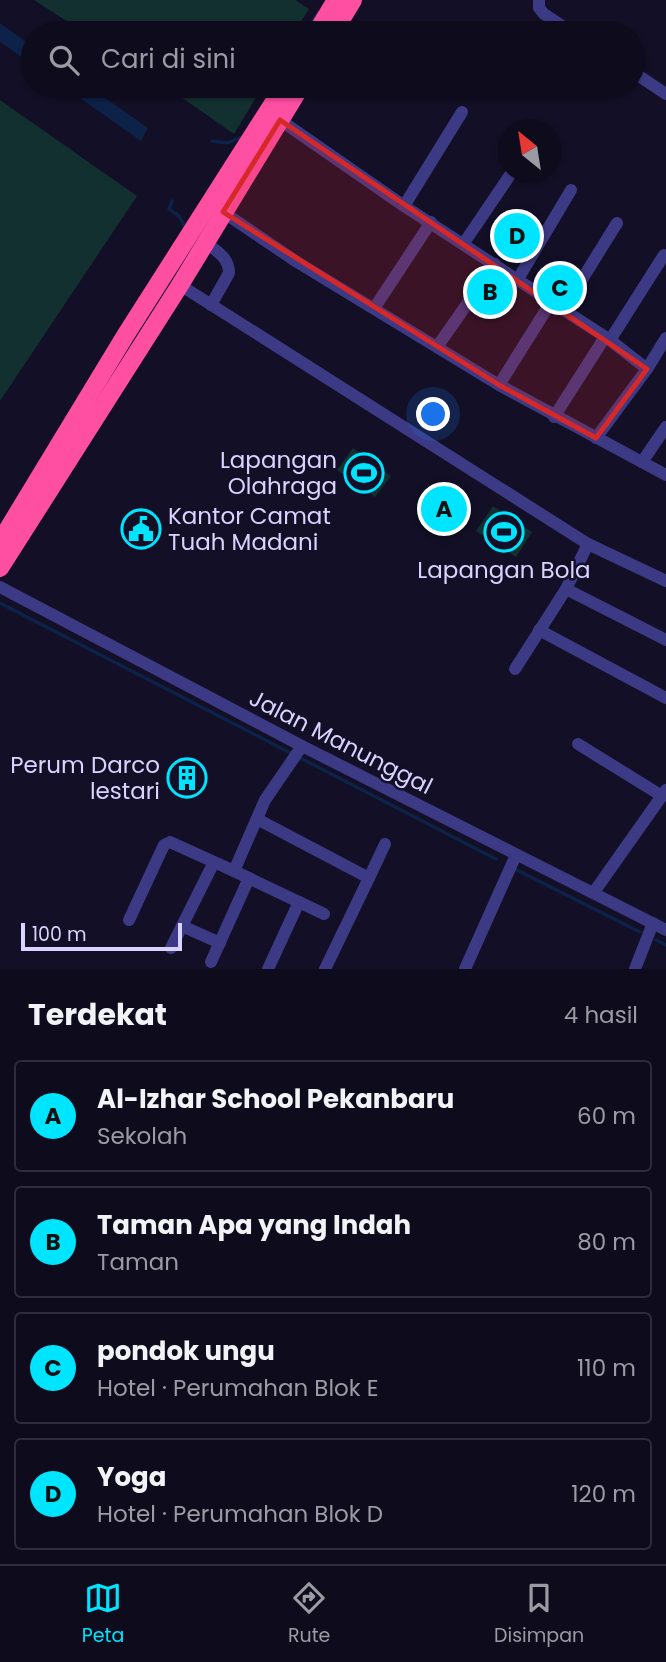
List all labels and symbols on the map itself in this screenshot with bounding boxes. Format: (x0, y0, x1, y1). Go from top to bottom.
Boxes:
north arrow (498, 119, 561, 182)
pin: D (494, 210, 540, 262)
pin: C (537, 262, 583, 314)
pin: B (467, 266, 513, 318)
your location (416, 397, 450, 431)
place label: Lapangan Olahraga (220, 444, 337, 502)
sports icon: Lapangan Olahraga (343, 452, 385, 494)
pin: A (421, 483, 467, 535)
place label: Kantor Camat Tuah Madani (168, 500, 331, 558)
public building icon: Kantor Camat Tuah Madani (120, 508, 162, 550)
sports icon: Lapangan Bola (483, 511, 525, 553)
place label: Lapangan Bola (417, 554, 591, 586)
street label: Jalan Manunggal (244, 682, 438, 802)
place label: Perum Darco lestari (10, 749, 160, 807)
building icon: Perum Darco lestari (166, 757, 208, 799)
scale bar (21, 920, 182, 952)

